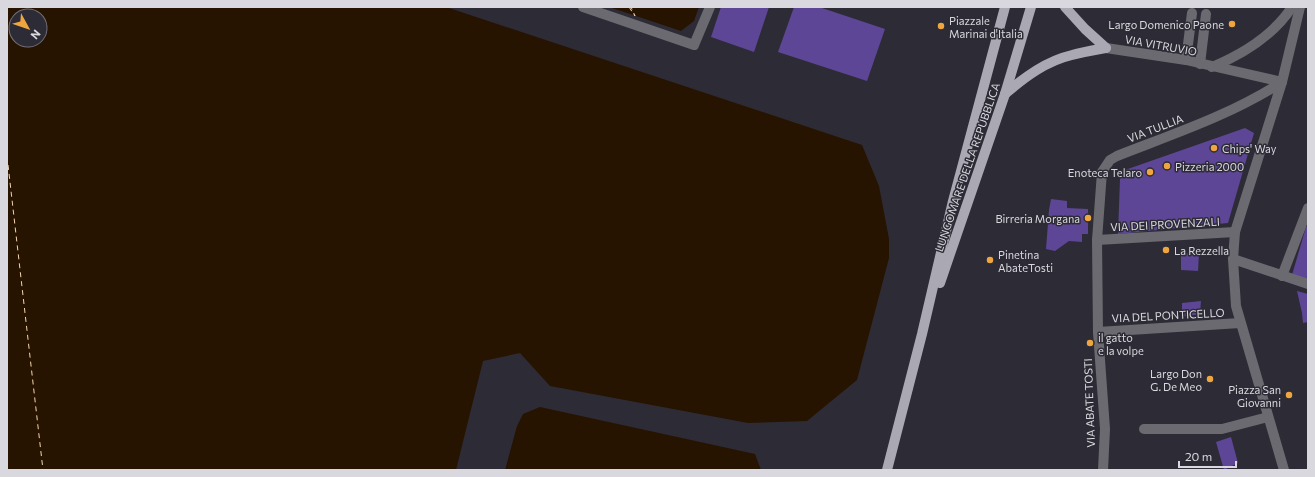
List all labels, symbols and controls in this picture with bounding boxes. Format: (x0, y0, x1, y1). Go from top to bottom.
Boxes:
north arrow (8, 8, 48, 48)
place label: Piazzale Marinai d'Italia (949, 14, 1023, 40)
place label: Largo Domenico Paone (1108, 18, 1224, 31)
marker: Largo Domenico Paone (1227, 19, 1237, 29)
marker: Piazzale Marinai d'Italia (936, 21, 946, 31)
text: N (28, 27, 44, 42)
street label: VIA VITRUVIO (1124, 32, 1198, 58)
street label: LUNGOMARE DELLA REPUBBLICA (932, 80, 1002, 253)
street label: VIA TULLIA (1125, 111, 1185, 145)
place label: Chips' Way (1222, 142, 1277, 155)
marker: Chips' Way (1209, 143, 1219, 153)
place label: Pizzeria 2000 (1175, 160, 1244, 173)
marker: Pizzeria 2000 (1162, 161, 1172, 171)
place label: Enoteca Telaro (1068, 166, 1142, 179)
marker: Enoteca Telaro (1145, 167, 1155, 177)
place label: Birreria Morgana (995, 212, 1080, 225)
marker: Birreria Morgana (1083, 213, 1093, 223)
street label: VIA DEI PROVENZALI (1110, 215, 1220, 233)
place label: La Rezzella (1174, 244, 1229, 257)
marker: La Rezzella (1161, 245, 1171, 255)
place label: Pinetina AbateTosti (998, 248, 1053, 274)
marker: Pinetina AbateTosti (985, 255, 995, 265)
street label: VIA DEL PONTICELLO (1111, 306, 1225, 324)
place label: il gatto e la volpe (1098, 331, 1144, 357)
marker: il gatto e la volpe (1085, 338, 1095, 348)
street label: VIA ABATE TOSTI (1081, 358, 1097, 448)
place label: Largo Don G. De Meo (1150, 367, 1202, 393)
marker: Largo Don G. De Meo (1205, 374, 1215, 384)
place label: Piazza San Giovanni (1228, 383, 1281, 409)
marker: Piazza San Giovanni (1284, 390, 1294, 400)
scale bar (1179, 443, 1236, 469)
text: 20 m (1185, 449, 1212, 463)

